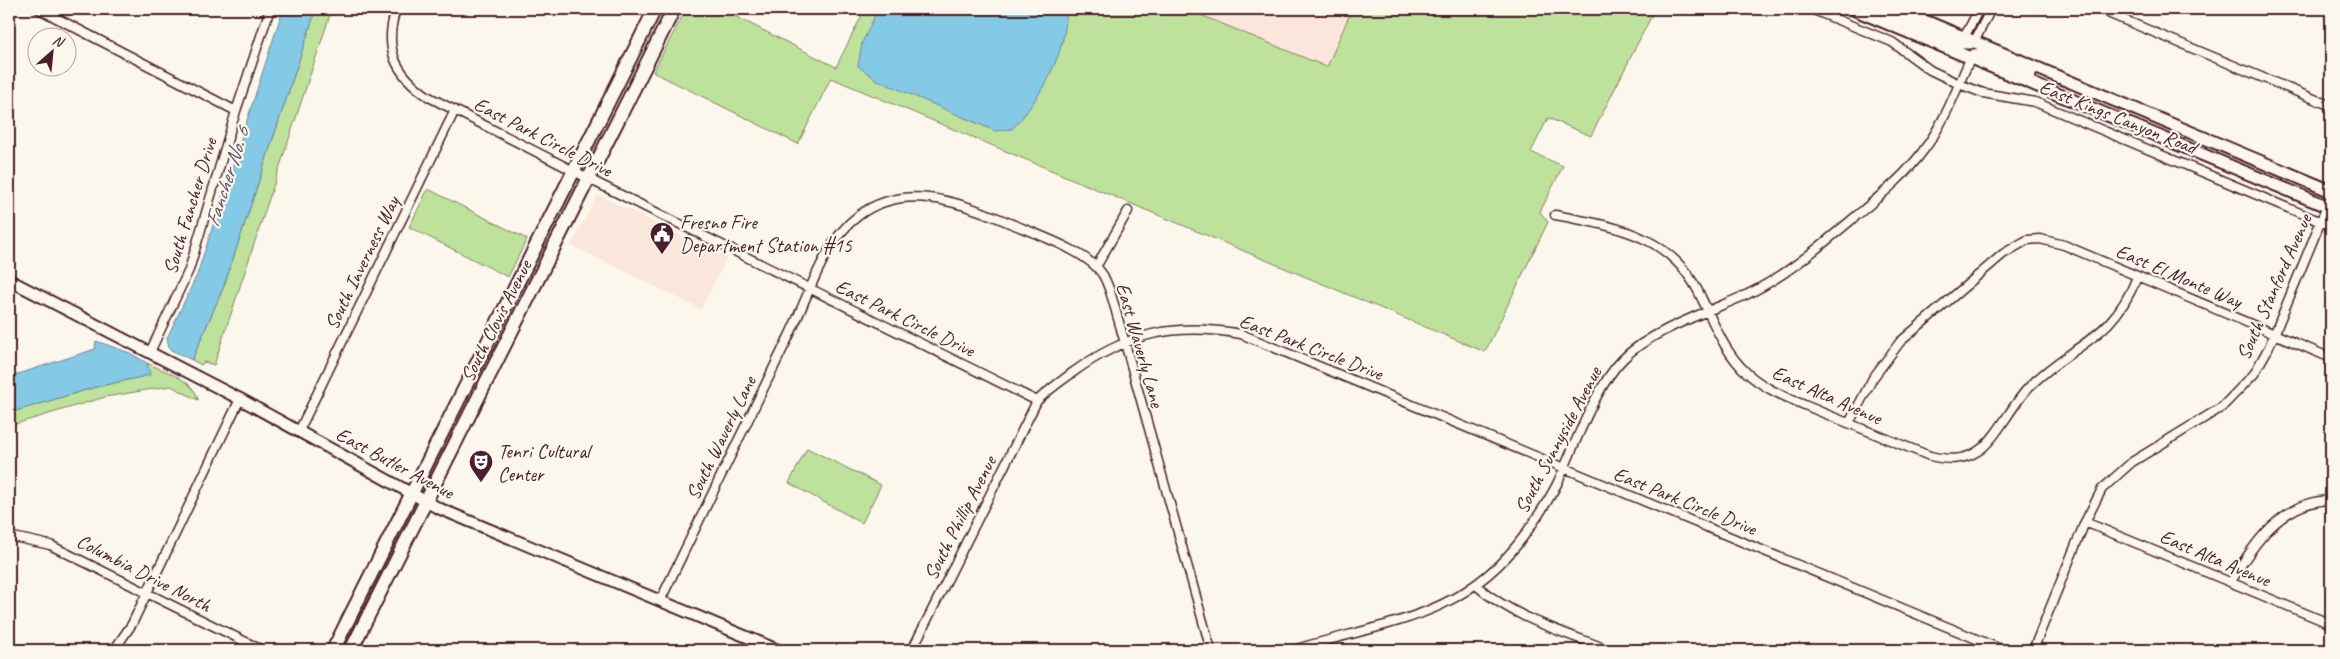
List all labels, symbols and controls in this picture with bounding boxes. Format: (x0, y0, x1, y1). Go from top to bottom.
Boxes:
north arrow (28, 28, 78, 78)
text: N (50, 31, 67, 51)
street label: East Kings Canyon Road (2036, 74, 2203, 161)
street label: East Park Circle Drive (470, 91, 618, 183)
water label: Fancher No. 6 (199, 121, 256, 230)
street label: South Fancher Drive (157, 134, 223, 277)
street label: South Inverness Way (319, 190, 406, 334)
street label: South Stanford Avenue (2231, 209, 2318, 364)
place label: Fresno Fire Department Station #15 (680, 210, 853, 258)
public building icon: Fresno Fire Department Station #15 (649, 221, 675, 255)
street label: East El Monte Way (2112, 238, 2248, 315)
street label: South Clovis Avenue (455, 255, 538, 386)
street label: East Park Circle Drive (831, 274, 980, 363)
street label: East Waverly Lane (1110, 280, 1170, 411)
street label: East Park Circle Drive (1236, 308, 1388, 386)
street label: East Alta Avenue (1768, 360, 1887, 431)
street label: South Sunnyside Avenue (1509, 361, 1608, 518)
street label: South Waverly Lane (680, 371, 762, 504)
street label: East Butler Avenue (332, 421, 460, 505)
place label: Tenri Cultural Center (498, 439, 593, 487)
theatre icon: Tenri Cultural Center (468, 449, 494, 483)
street label: South Phillip Avenue (918, 451, 1003, 584)
street label: East Park Circle Drive (1610, 461, 1761, 542)
street label: East Alta Avenue (2156, 524, 2275, 593)
street label: Columbia Drive North (73, 528, 216, 618)

